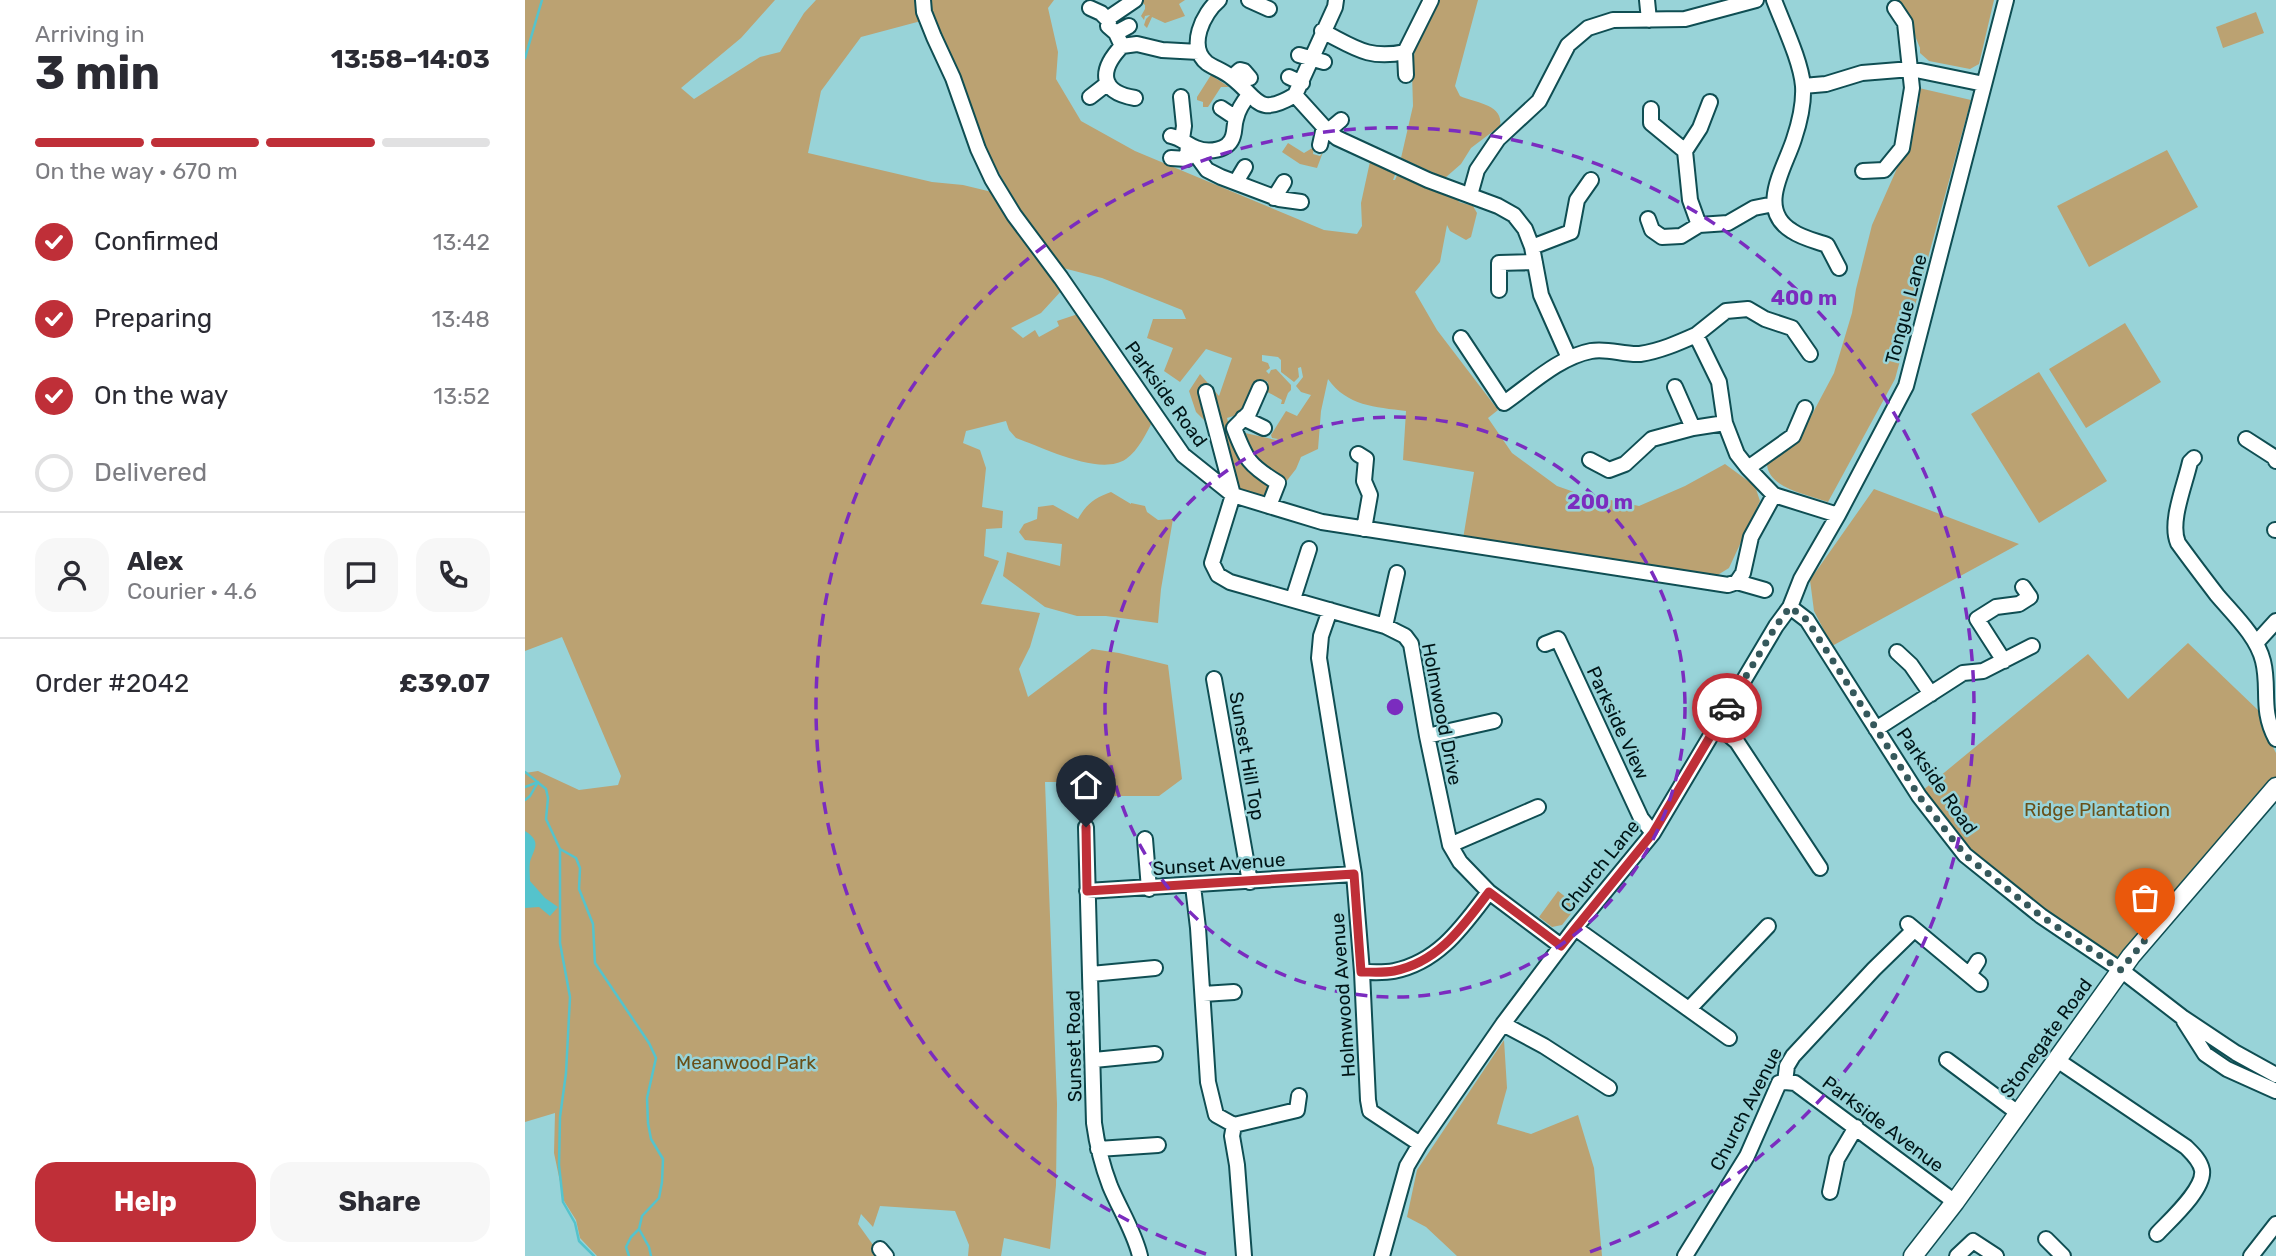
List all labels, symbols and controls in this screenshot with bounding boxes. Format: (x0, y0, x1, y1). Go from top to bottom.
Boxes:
text: Arriving in (35, 20, 145, 48)
text: 13:58–14:03 (331, 44, 490, 75)
text: 3 min (35, 46, 160, 101)
text: On the way · 670 m (35, 157, 238, 185)
icon: check (35, 223, 73, 261)
text: Confirmed (94, 226, 219, 257)
text: 13:42 (433, 228, 490, 256)
street label: Tongue Lane (1880, 251, 1932, 367)
text: 400 m (1771, 285, 1837, 310)
icon: check (35, 300, 73, 338)
text: Preparing (94, 303, 212, 334)
text: 13:48 (432, 305, 490, 333)
street label: Parkside Road (1120, 337, 1212, 451)
icon: check (35, 377, 73, 415)
text: On the way (94, 380, 228, 411)
text: 13:52 (433, 382, 490, 410)
text: Delivered (94, 457, 207, 488)
text: 200 m (1567, 489, 1633, 514)
button: person (35, 538, 109, 612)
button: chat (324, 538, 398, 612)
button: phone (416, 538, 490, 612)
text: Alex (127, 546, 183, 577)
text: Courier · 4.6 (127, 577, 257, 605)
street label: Holmwood Drive (1417, 641, 1467, 787)
street label: Parkside View (1582, 663, 1654, 783)
text: Order #2042 (35, 668, 189, 699)
text: £39.07 (399, 668, 490, 699)
courier (1692, 673, 1762, 743)
icon: car (1708, 689, 1746, 727)
street label: Sunset Hill Top (1224, 690, 1270, 822)
centre of rings (1383, 695, 1407, 719)
street label: Parkside Road (1892, 723, 1982, 839)
pin (1056, 755, 1116, 827)
icon: home (1067, 766, 1105, 804)
park label: Ridge Plantation (2024, 798, 2170, 821)
street label: Church Lane (1556, 815, 1644, 917)
street label: Sunset Avenue (1152, 848, 1286, 880)
pin (2115, 868, 2175, 940)
icon: bag (2126, 879, 2164, 917)
street label: Holmwood Avenue (1326, 912, 1360, 1078)
street label: Stonegate Road (1995, 974, 2097, 1102)
street label: Sunset Road (1062, 990, 1086, 1102)
street label: Church Avenue (1705, 1043, 1787, 1175)
park label: Meanwood Park (676, 1051, 816, 1074)
street label: Parkside Avenue (1818, 1071, 1948, 1177)
button: Help (35, 1162, 256, 1242)
button: Share (270, 1162, 490, 1242)

